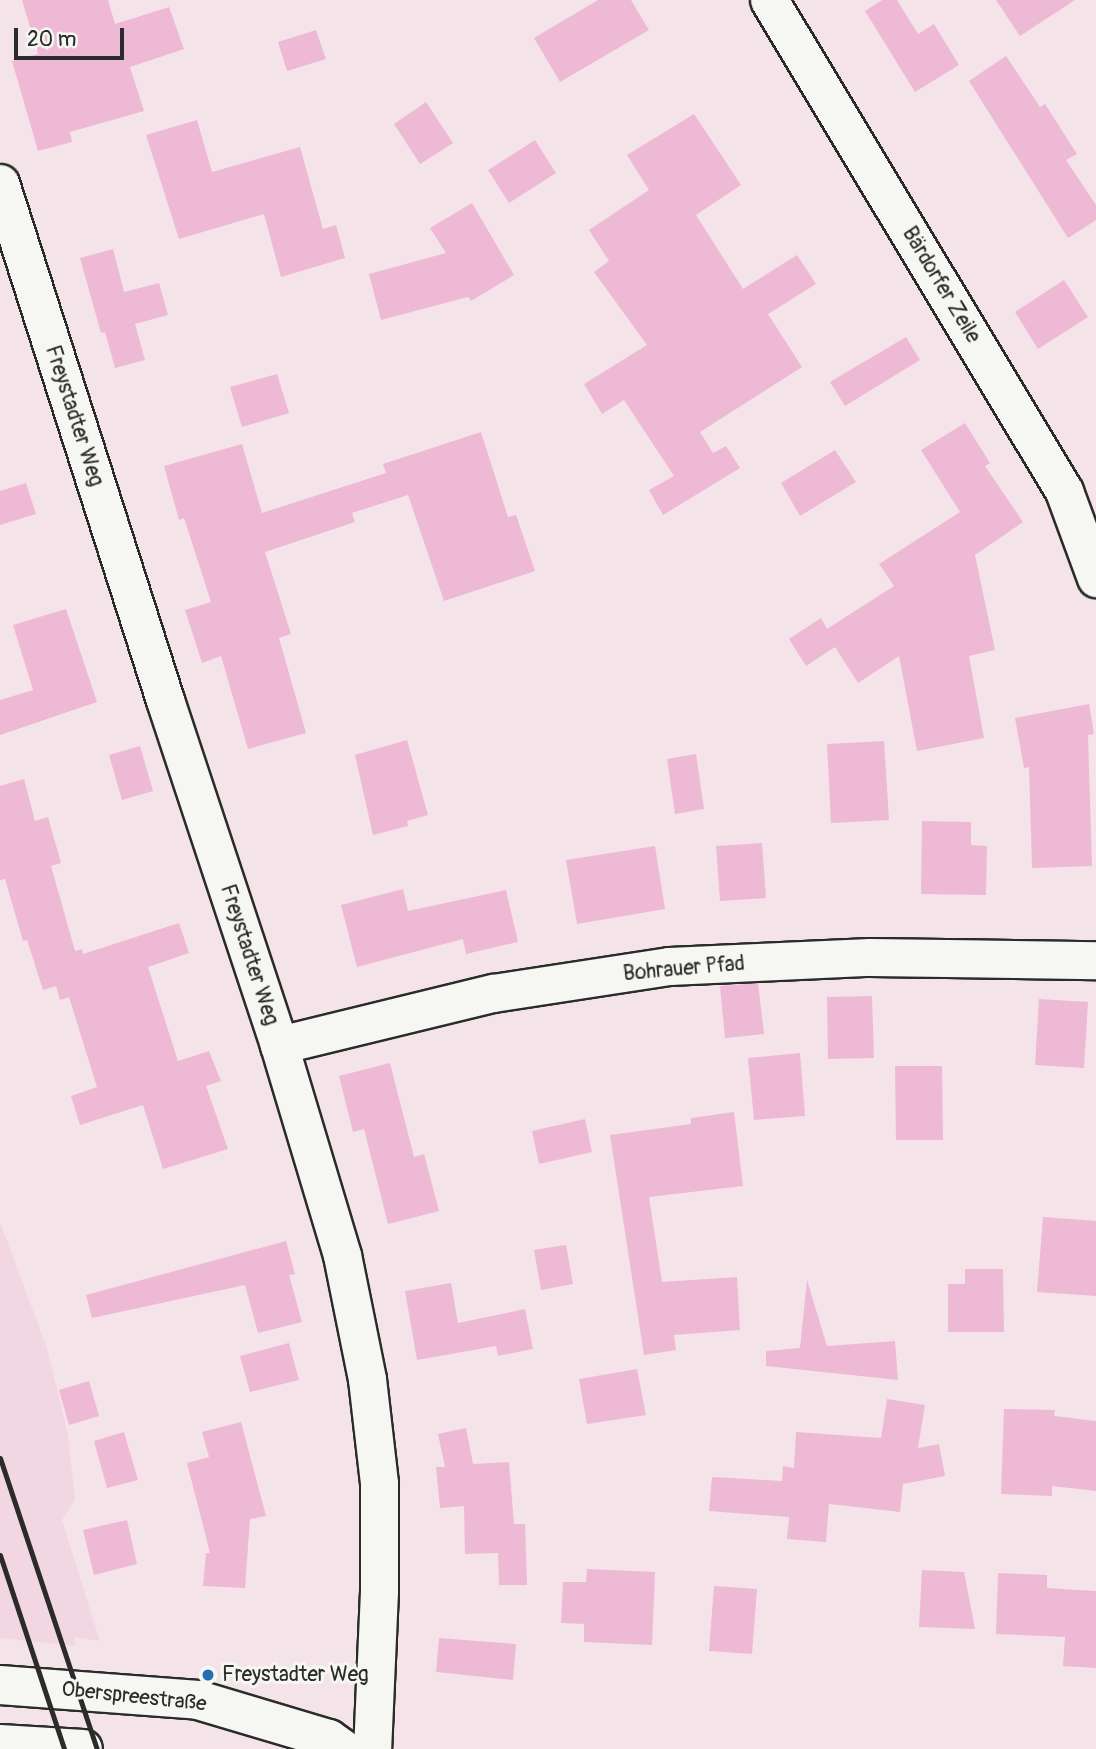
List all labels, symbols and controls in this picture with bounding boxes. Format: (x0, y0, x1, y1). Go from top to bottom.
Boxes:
scale bar (18, 14, 128, 58)
text: 20 m (27, 26, 76, 53)
street label: Bärdorfer Zeile (896, 222, 986, 348)
street label: Freystadter Weg (39, 342, 109, 490)
street label: Freystadter Weg (214, 881, 284, 1029)
street label: Bohrauer Pfad (622, 951, 746, 987)
place label: Freystadter Weg (222, 1662, 369, 1688)
marker: Freystadter Weg (200, 1667, 216, 1683)
street label: Oberspreestraße (60, 1677, 208, 1717)

